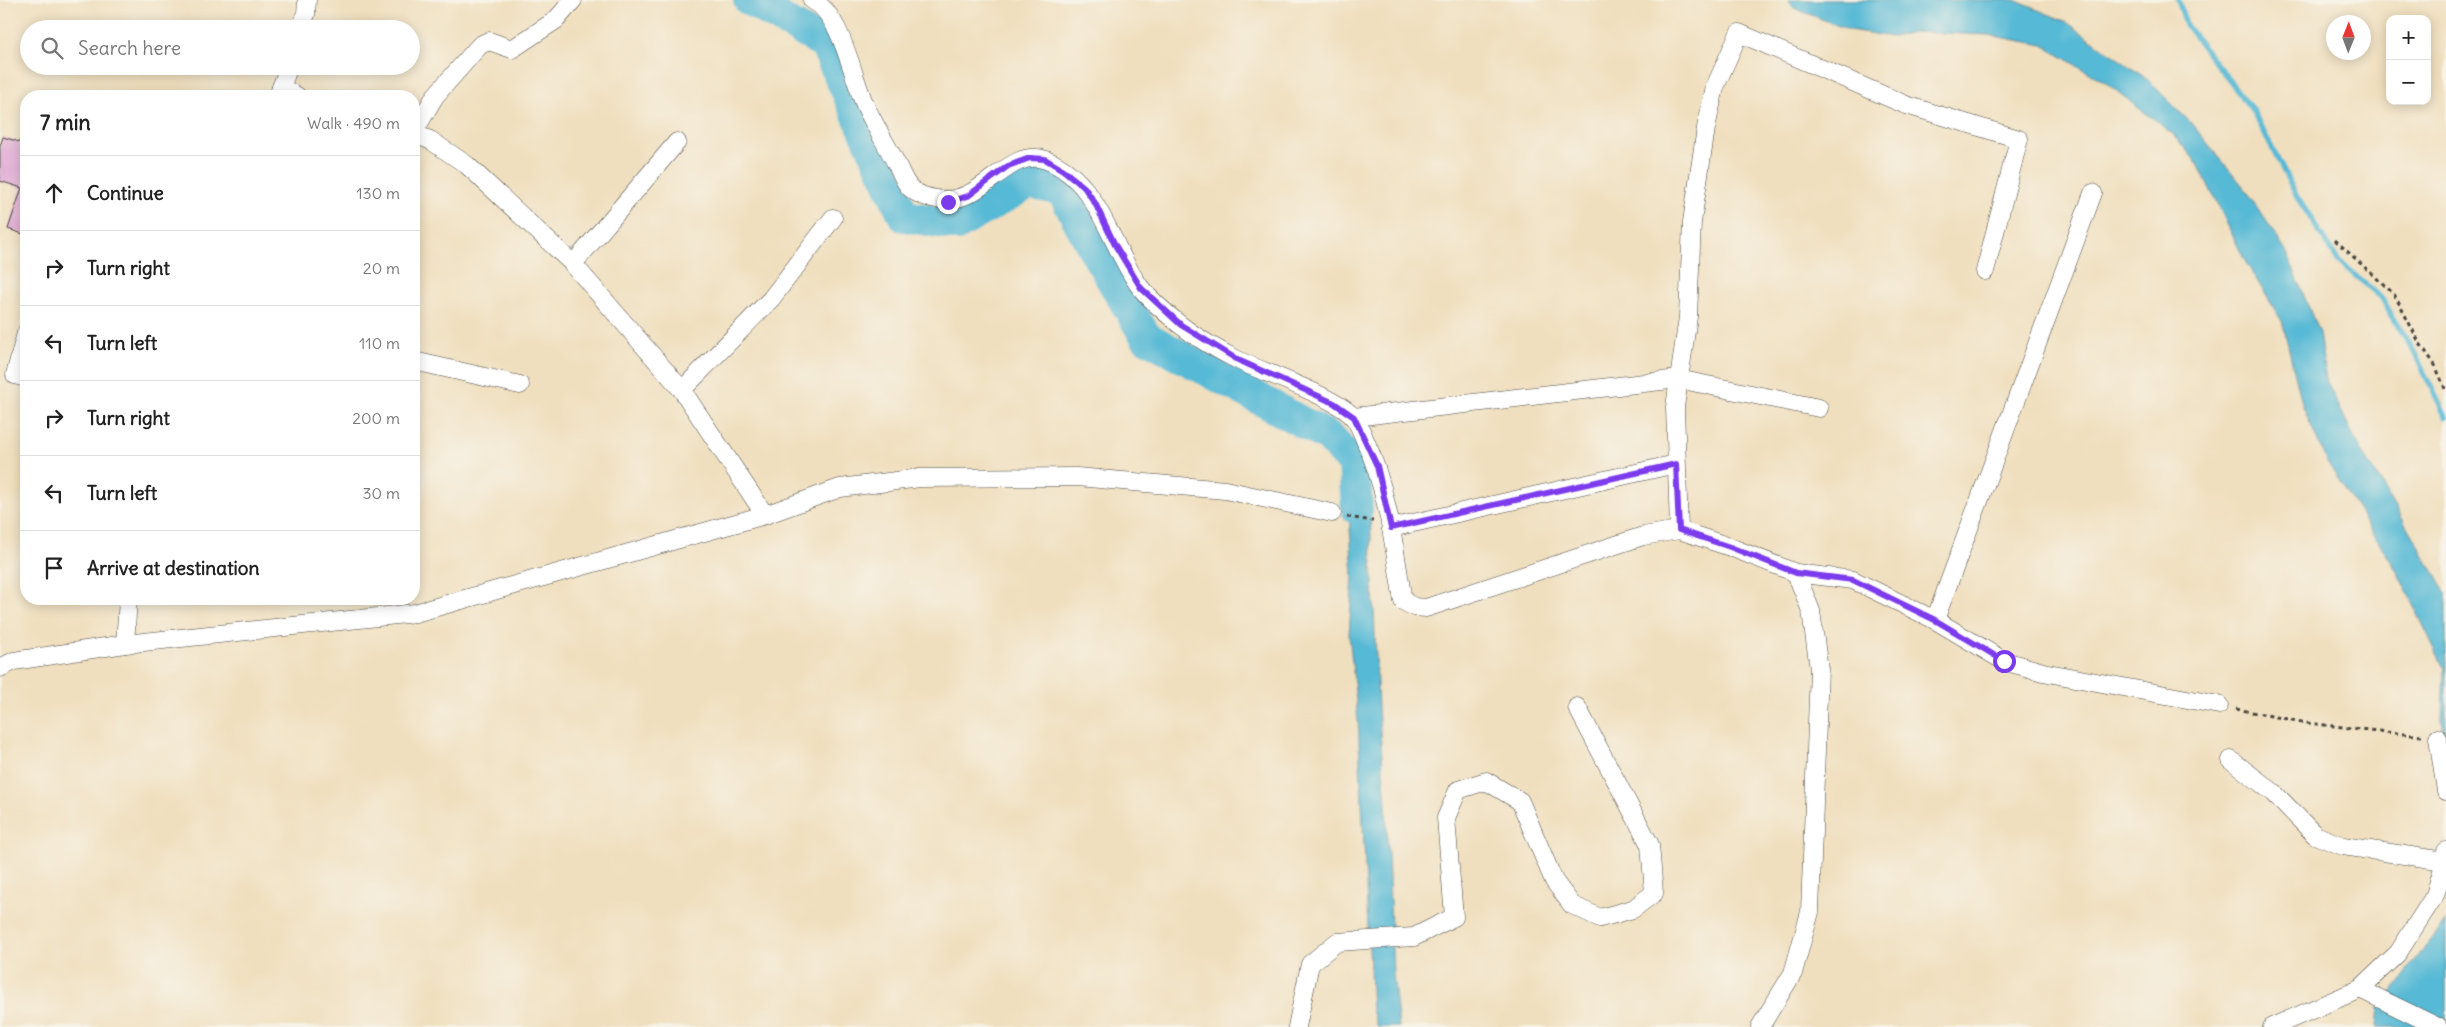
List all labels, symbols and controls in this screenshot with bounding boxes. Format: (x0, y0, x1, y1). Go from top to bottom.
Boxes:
north arrow (2326, 15, 2371, 60)
map controls (2386, 15, 2431, 105)
button: + (2386, 15, 2431, 60)
search box (20, 20, 420, 75)
icon: search (38, 34, 66, 62)
text: Search here (78, 36, 181, 60)
button: − (2386, 60, 2431, 105)
text: 7 min (40, 109, 91, 136)
text: Walk · 490 m (307, 113, 400, 133)
icon: ahead (40, 179, 68, 207)
text: Continue (87, 181, 164, 205)
text: 130 m (356, 183, 400, 203)
route end (937, 191, 960, 214)
icon: right (40, 254, 68, 282)
text: Turn right (87, 256, 170, 280)
text: 20 m (363, 258, 400, 278)
icon: left (40, 329, 68, 357)
text: Turn left (87, 331, 157, 355)
text: 110 m (359, 333, 400, 353)
icon: right (40, 404, 68, 432)
text: Turn right (87, 406, 170, 430)
text: 200 m (352, 408, 400, 428)
icon: left (40, 479, 68, 507)
text: Turn left (87, 481, 157, 505)
text: 30 m (363, 483, 400, 503)
icon: arrive (40, 554, 68, 582)
text: Arrive at destination (87, 556, 260, 580)
route start (1993, 650, 2016, 673)

